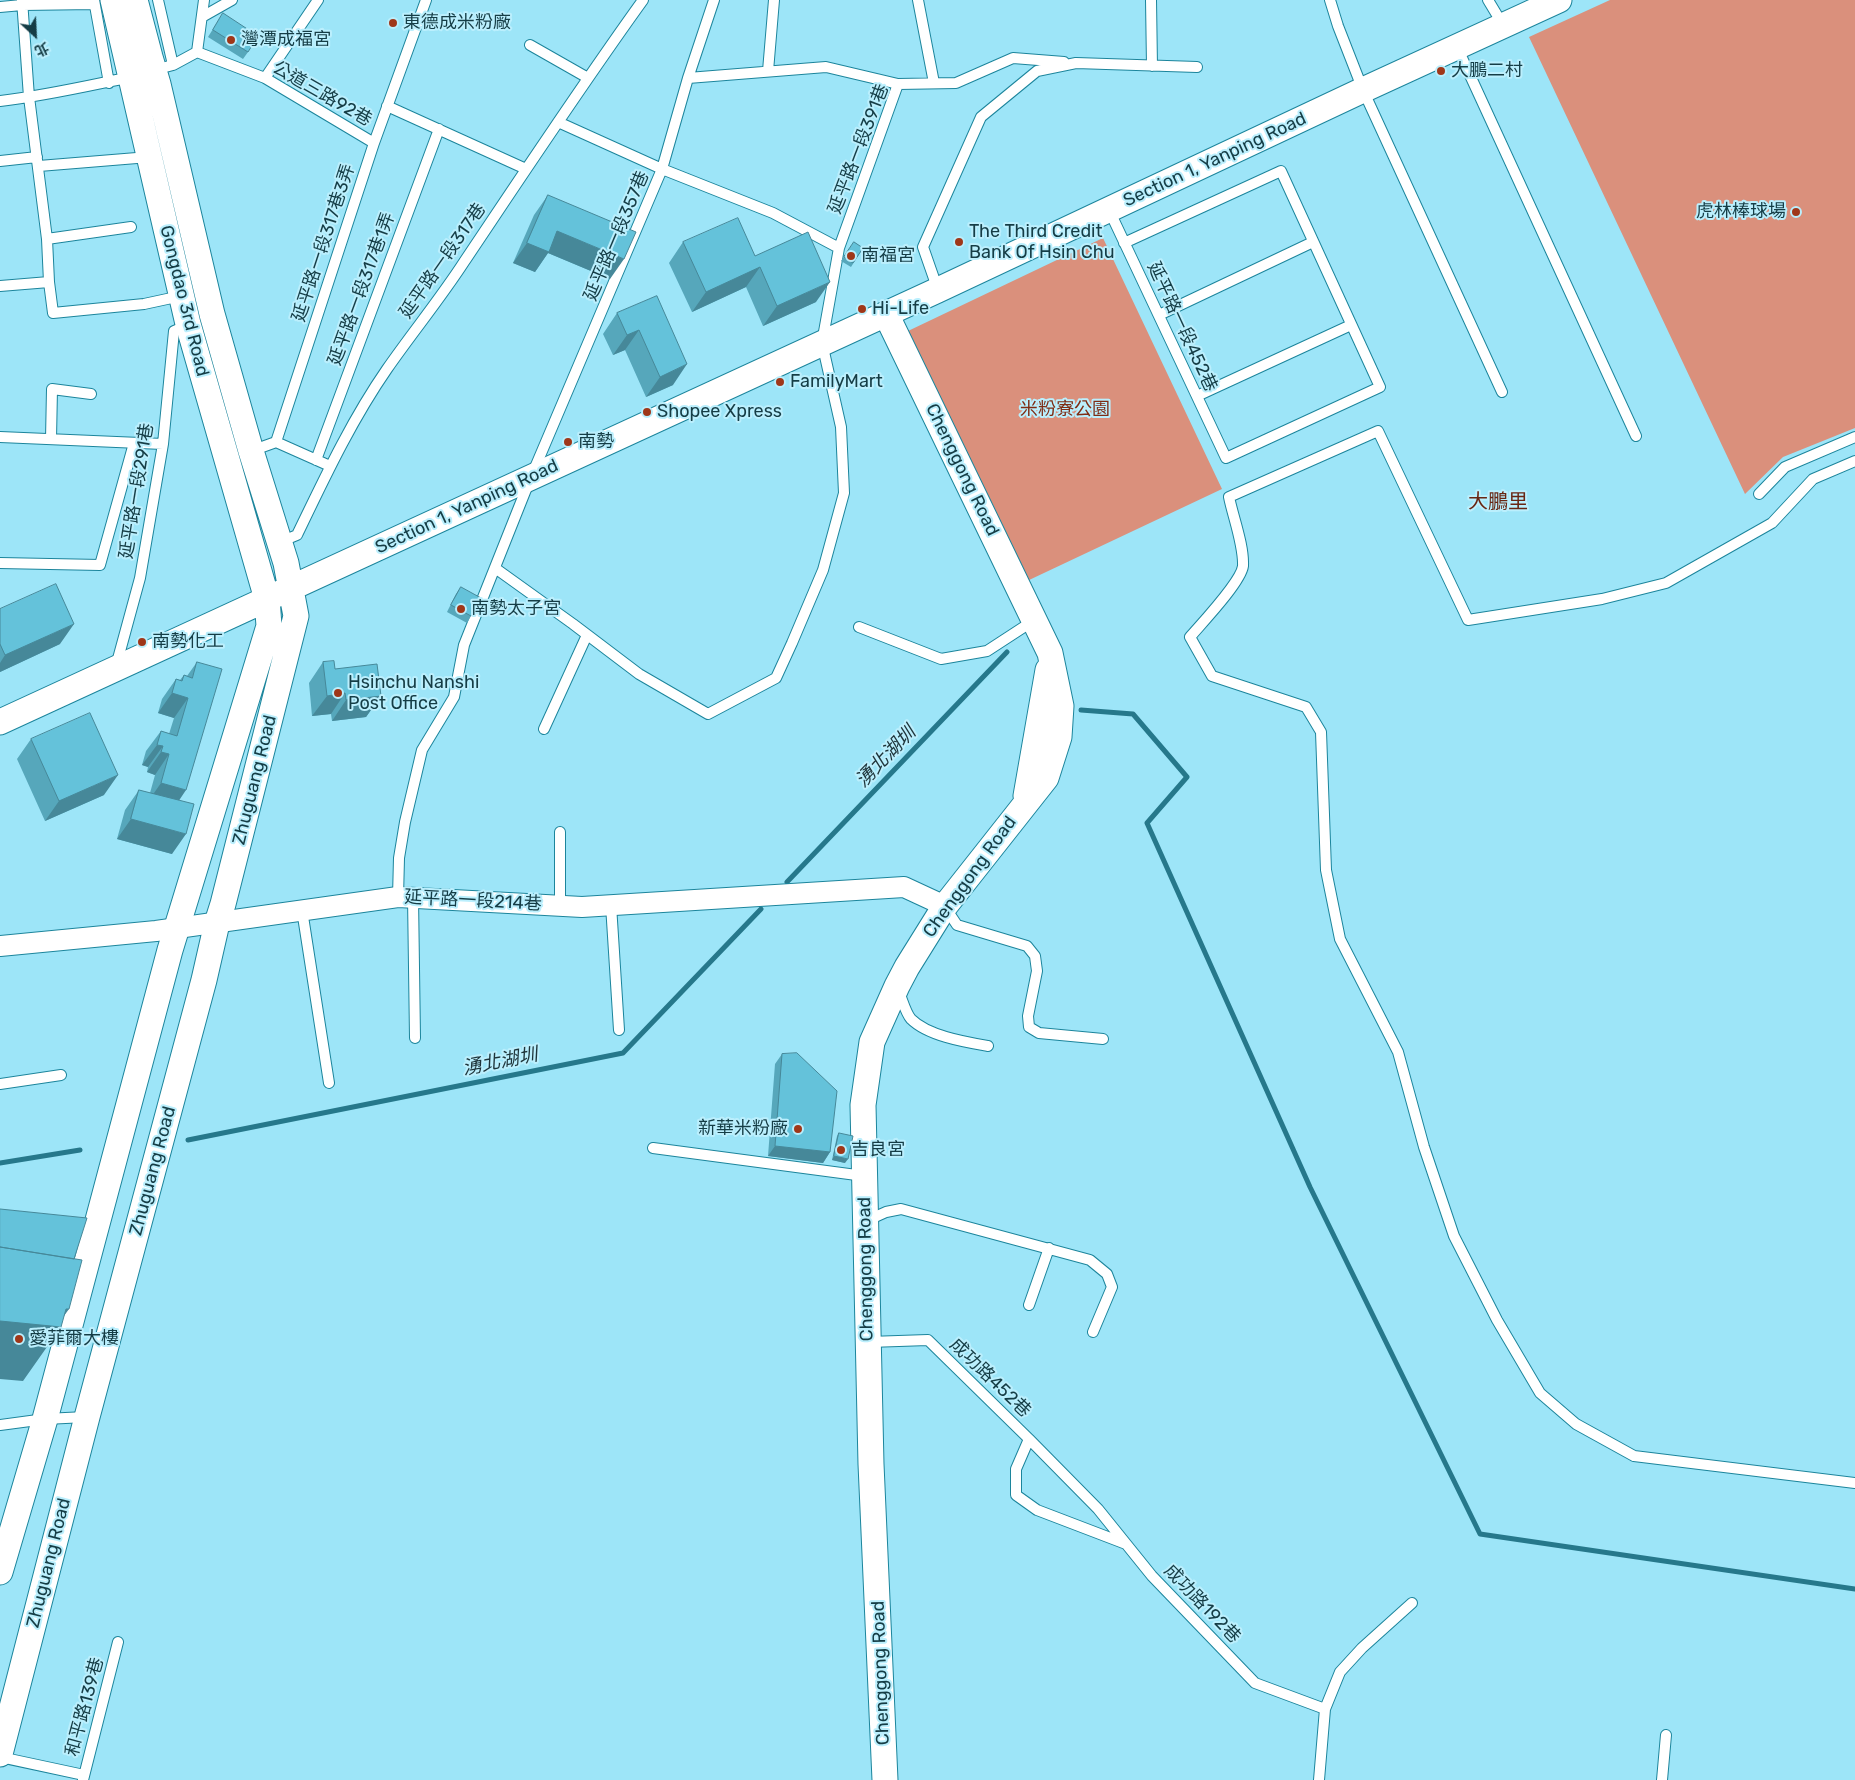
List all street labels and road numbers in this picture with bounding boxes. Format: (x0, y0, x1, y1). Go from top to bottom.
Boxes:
street label: 公道三路92巷 (268, 57, 376, 131)
street label: 延平路一段391巷 (824, 81, 894, 217)
street label: Section 1, Yanping Road (1120, 108, 1310, 212)
street label: 延平路一段317巷3弄 (288, 162, 360, 324)
street label: 延平路一段357巷 (580, 168, 654, 304)
street label: 延平路一段317巷 (395, 199, 491, 323)
street label: 延平路一段317巷1弄 (324, 210, 400, 368)
street label: Gongdao 3rd Road (155, 223, 213, 379)
street label: 延平路一段452巷 (1143, 259, 1221, 395)
street label: Chenggong Road (921, 400, 1003, 540)
street label: 延平路一段291巷 (116, 422, 158, 560)
street label: Section 1, Yanping Road (372, 455, 562, 559)
street label: Zhuguang Road (228, 713, 282, 847)
street label: Chenggong Road (919, 812, 1021, 942)
street label: 延平路一段214巷 (404, 887, 542, 915)
street label: Zhuguang Road (125, 1104, 181, 1238)
street label: Chenggong Road (854, 1197, 878, 1341)
street label: 成功路452巷 (945, 1334, 1035, 1422)
street label: Zhuguang Road (22, 1496, 76, 1630)
street label: 成功路192巷 (1159, 1560, 1245, 1648)
street label: Chenggong Road (868, 1600, 894, 1746)
street label: 和平路139巷 (61, 1655, 109, 1759)

